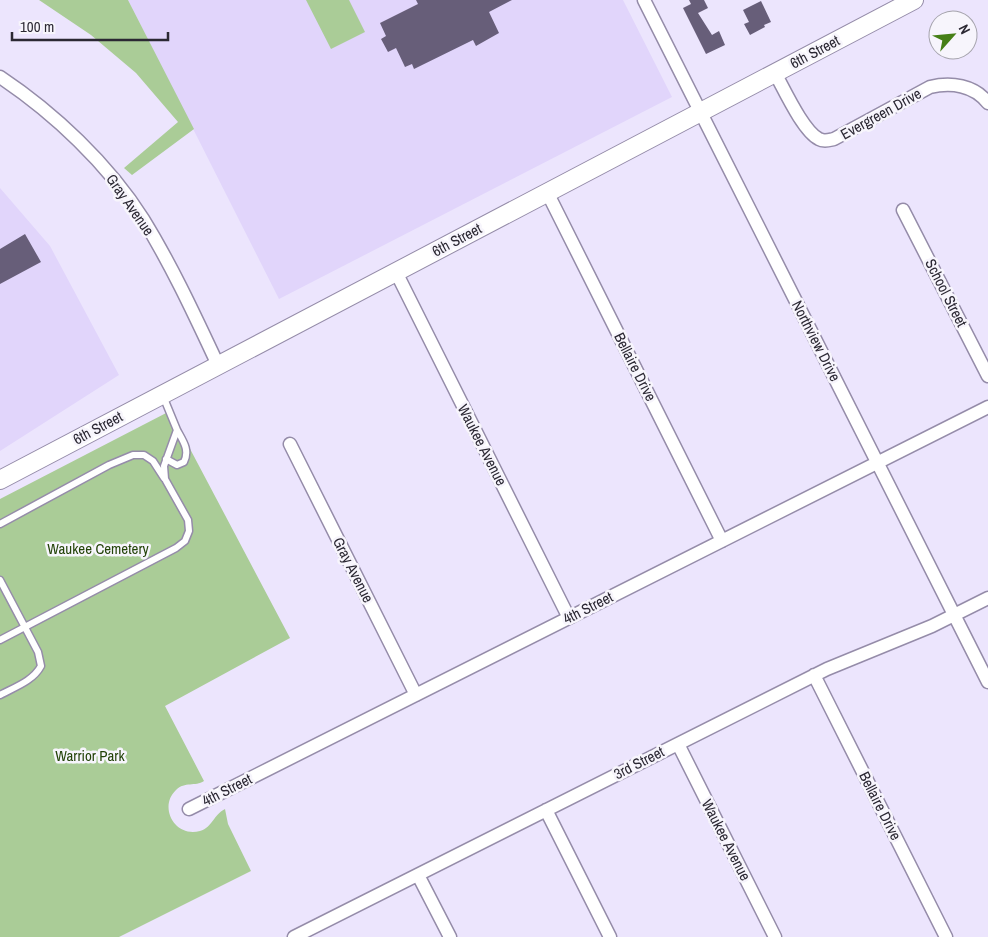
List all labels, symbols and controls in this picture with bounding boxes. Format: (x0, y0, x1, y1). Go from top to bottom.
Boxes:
scale bar (12, 10, 169, 42)
north arrow (928, 10, 978, 60)
text: 100 m (20, 16, 54, 37)
text: N (955, 21, 974, 37)
street label: 6th Street (786, 29, 844, 73)
street label: Evergreen Drive (837, 83, 925, 144)
street label: Gray Avenue (101, 170, 159, 240)
street label: 6th Street (428, 217, 486, 261)
street label: School Street (920, 255, 973, 331)
street label: Northview Drive (787, 297, 846, 385)
street label: Bellaire Drive (609, 329, 662, 405)
street label: Waukee Avenue (453, 400, 512, 489)
street label: 6th Street (69, 405, 127, 449)
street label: Gray Avenue (328, 533, 379, 606)
park label: Waukee Cemetery (47, 538, 150, 559)
street label: 4th Street (559, 586, 617, 629)
street label: 3rd Street (610, 741, 668, 784)
park label: Warrior Park (55, 745, 125, 766)
street label: 4th Street (198, 768, 256, 811)
street label: Bellaire Drive (854, 768, 907, 844)
street label: Waukee Avenue (697, 795, 756, 884)

